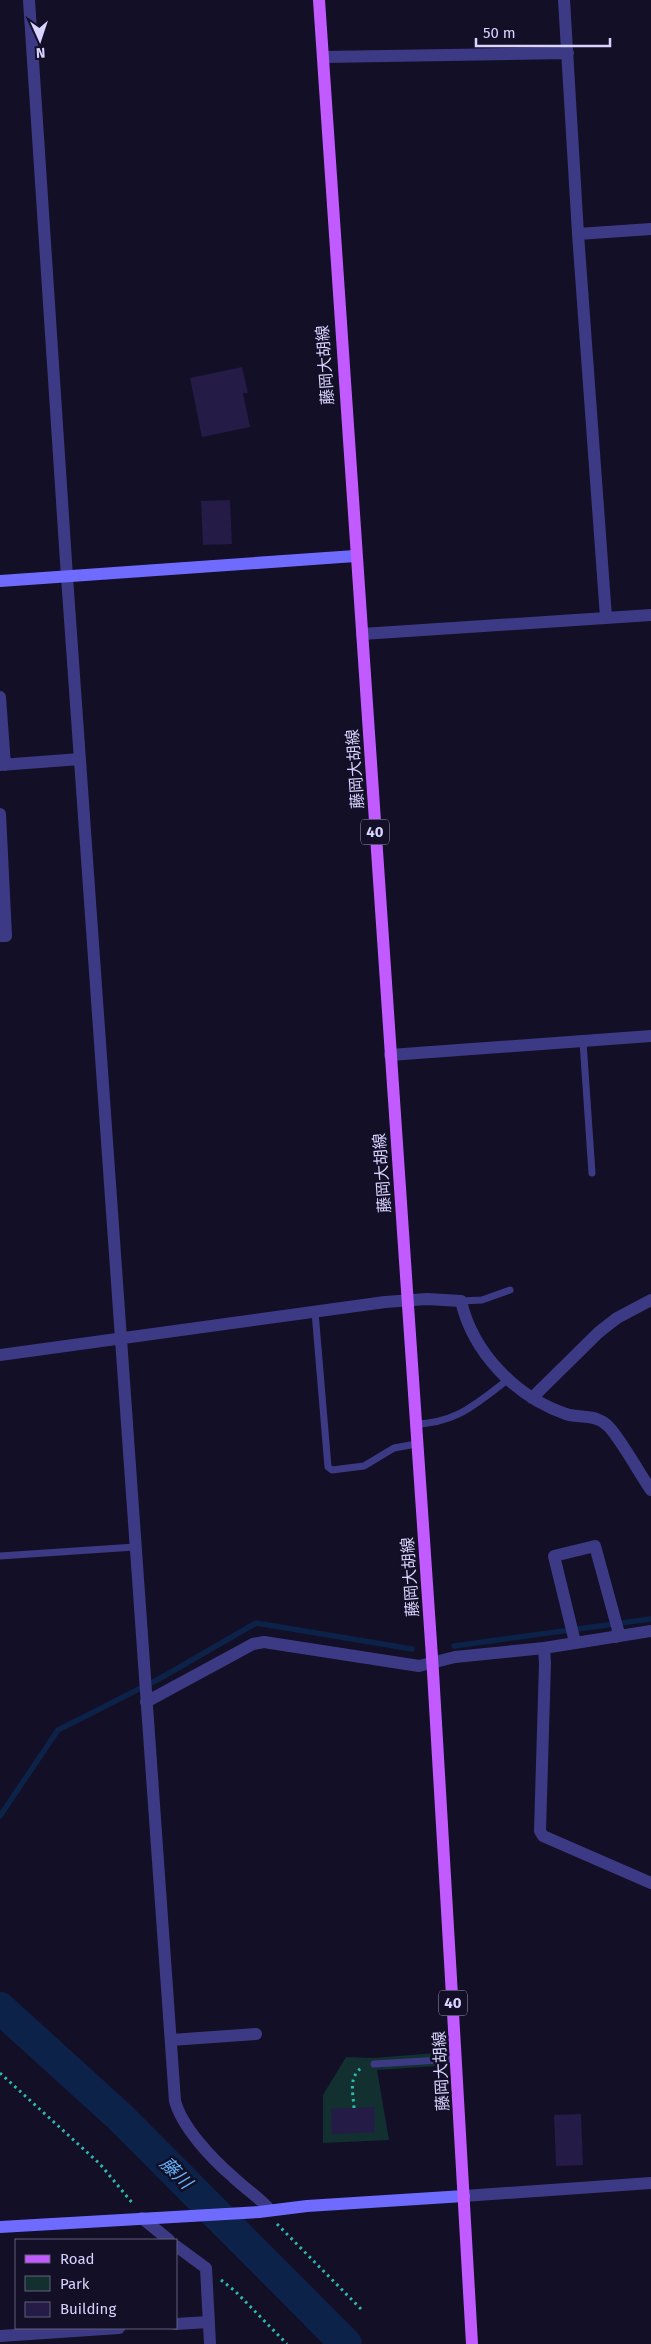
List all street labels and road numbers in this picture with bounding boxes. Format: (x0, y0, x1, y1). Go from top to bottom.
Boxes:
street label: 藤岡大胡線 (313, 324, 337, 406)
street label: 藤岡大胡線 (343, 728, 367, 810)
road number: 40 (361, 820, 389, 844)
street label: 藤岡大胡線 (370, 1132, 394, 1214)
street label: 藤岡大胡線 (398, 1536, 422, 1618)
road number: 40 (439, 1990, 467, 2016)
street label: 藤岡大胡線 (429, 2031, 453, 2111)

